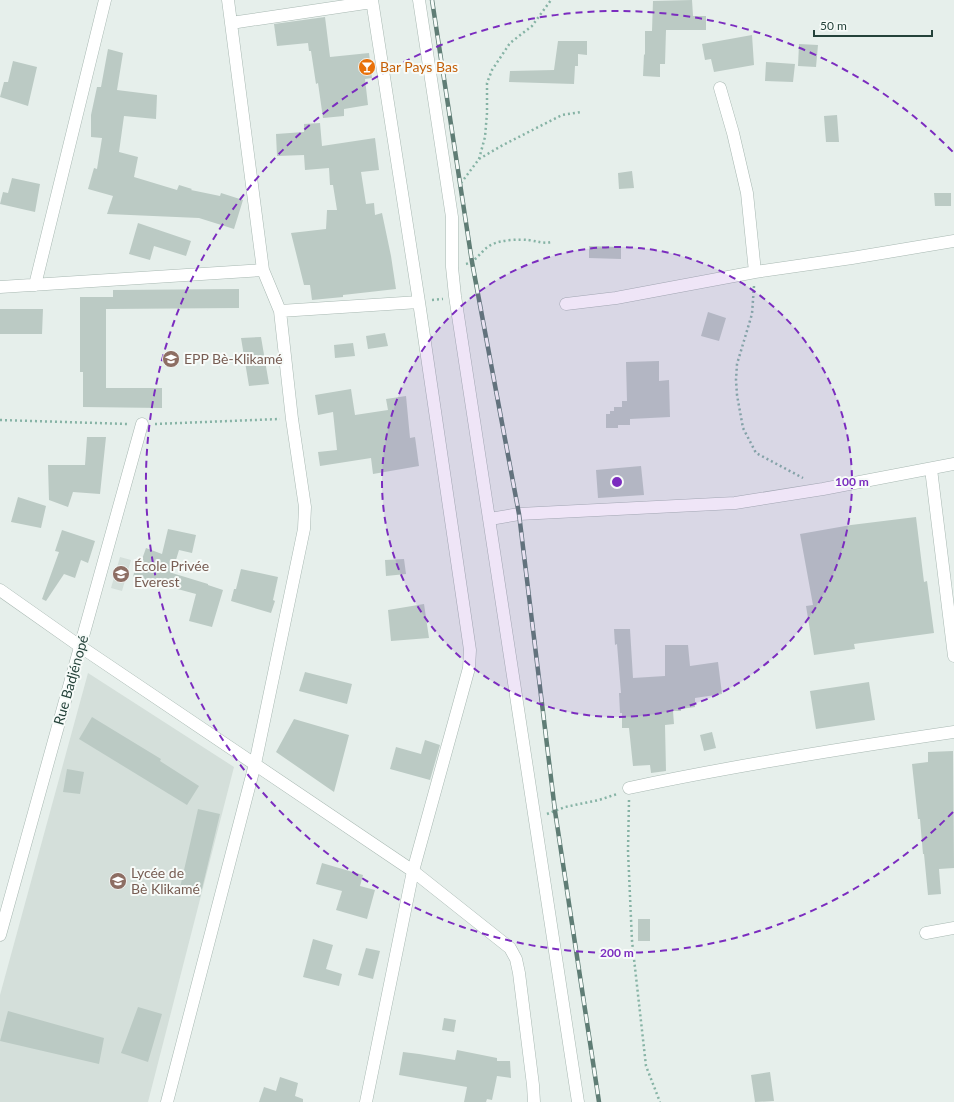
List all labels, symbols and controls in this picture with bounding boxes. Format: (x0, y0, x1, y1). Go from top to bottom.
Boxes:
scale bar (814, 12, 932, 38)
text: 50 m (820, 18, 847, 33)
bar icon: Bar Pays Bas (357, 57, 377, 77)
place label: Bar Pays Bas (380, 58, 458, 75)
school or university icon: EPP Bè-Klikamé (161, 349, 181, 369)
place label: EPP Bè-Klikamé (184, 350, 283, 367)
text: 100 m (835, 474, 869, 489)
centre of rings (610, 475, 624, 489)
place label: École Privée Everest (134, 557, 209, 590)
school or university icon: École Privée Everest (111, 564, 131, 584)
street label: Rue Badjénopé (50, 633, 91, 727)
place label: Lycée de Bè Klikamé (131, 864, 200, 897)
school or university icon: Lycée de Bè Klikamé (108, 871, 128, 891)
text: 200 m (600, 945, 634, 960)

